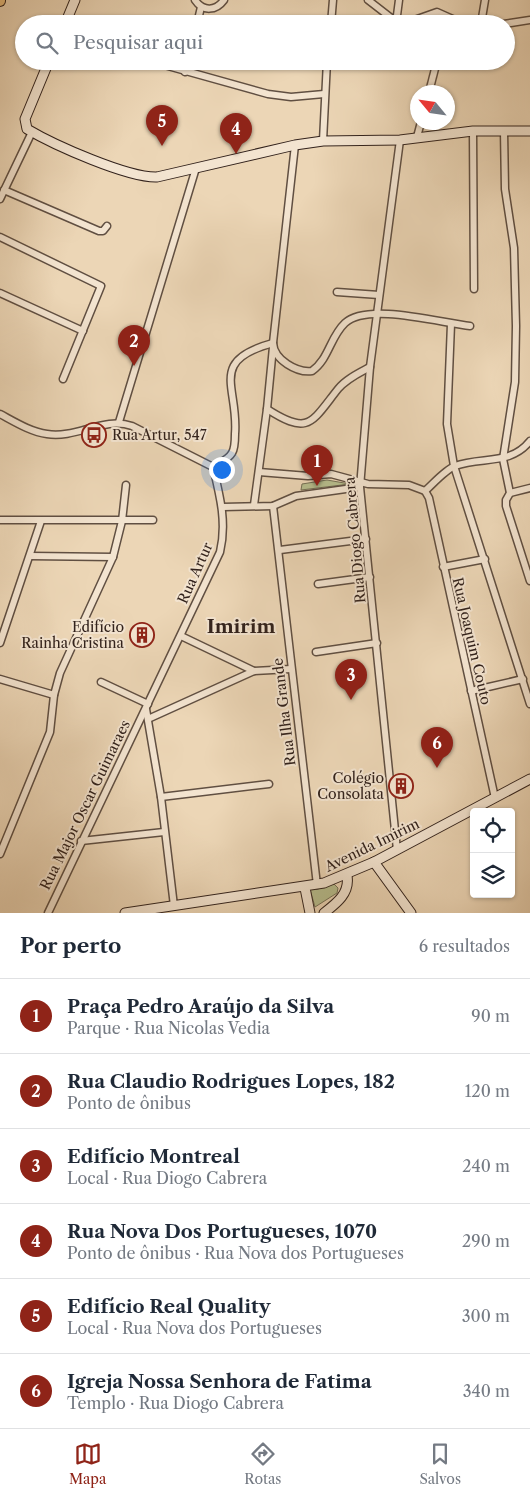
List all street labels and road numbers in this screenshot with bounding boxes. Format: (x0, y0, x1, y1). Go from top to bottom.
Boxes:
street label: Rua Diogo Cabrera (340, 475, 370, 604)
street label: Rua Artur (174, 540, 216, 606)
street label: Rua Joaquim Couto (449, 576, 495, 706)
street label: Rua Ilha Grande (268, 657, 300, 767)
street label: Rua Major Oscar Guimaraes (36, 717, 134, 893)
street label: Avenida Imirim (321, 814, 422, 876)

